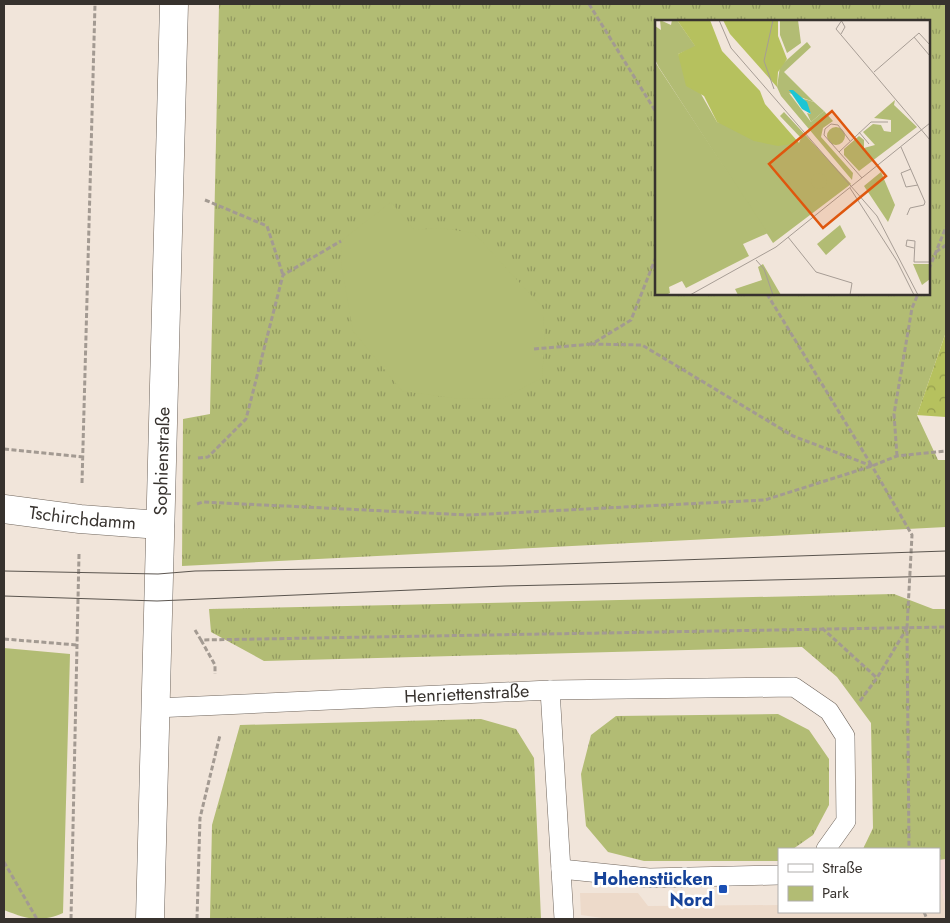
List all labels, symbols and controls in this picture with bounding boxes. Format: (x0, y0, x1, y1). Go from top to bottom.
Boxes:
inset map (655, 20, 930, 295)
street label: Sophienstraße (148, 406, 176, 516)
street label: Tschirchdamm (27, 499, 137, 536)
street label: Henriettenstraße (404, 678, 530, 710)
legend (778, 848, 940, 913)
text: Straße (822, 857, 863, 879)
place label: Hohenstücken Nord (593, 866, 713, 913)
text: Park (822, 882, 849, 904)
marker: Hohenstücken Nord (717, 883, 729, 895)

